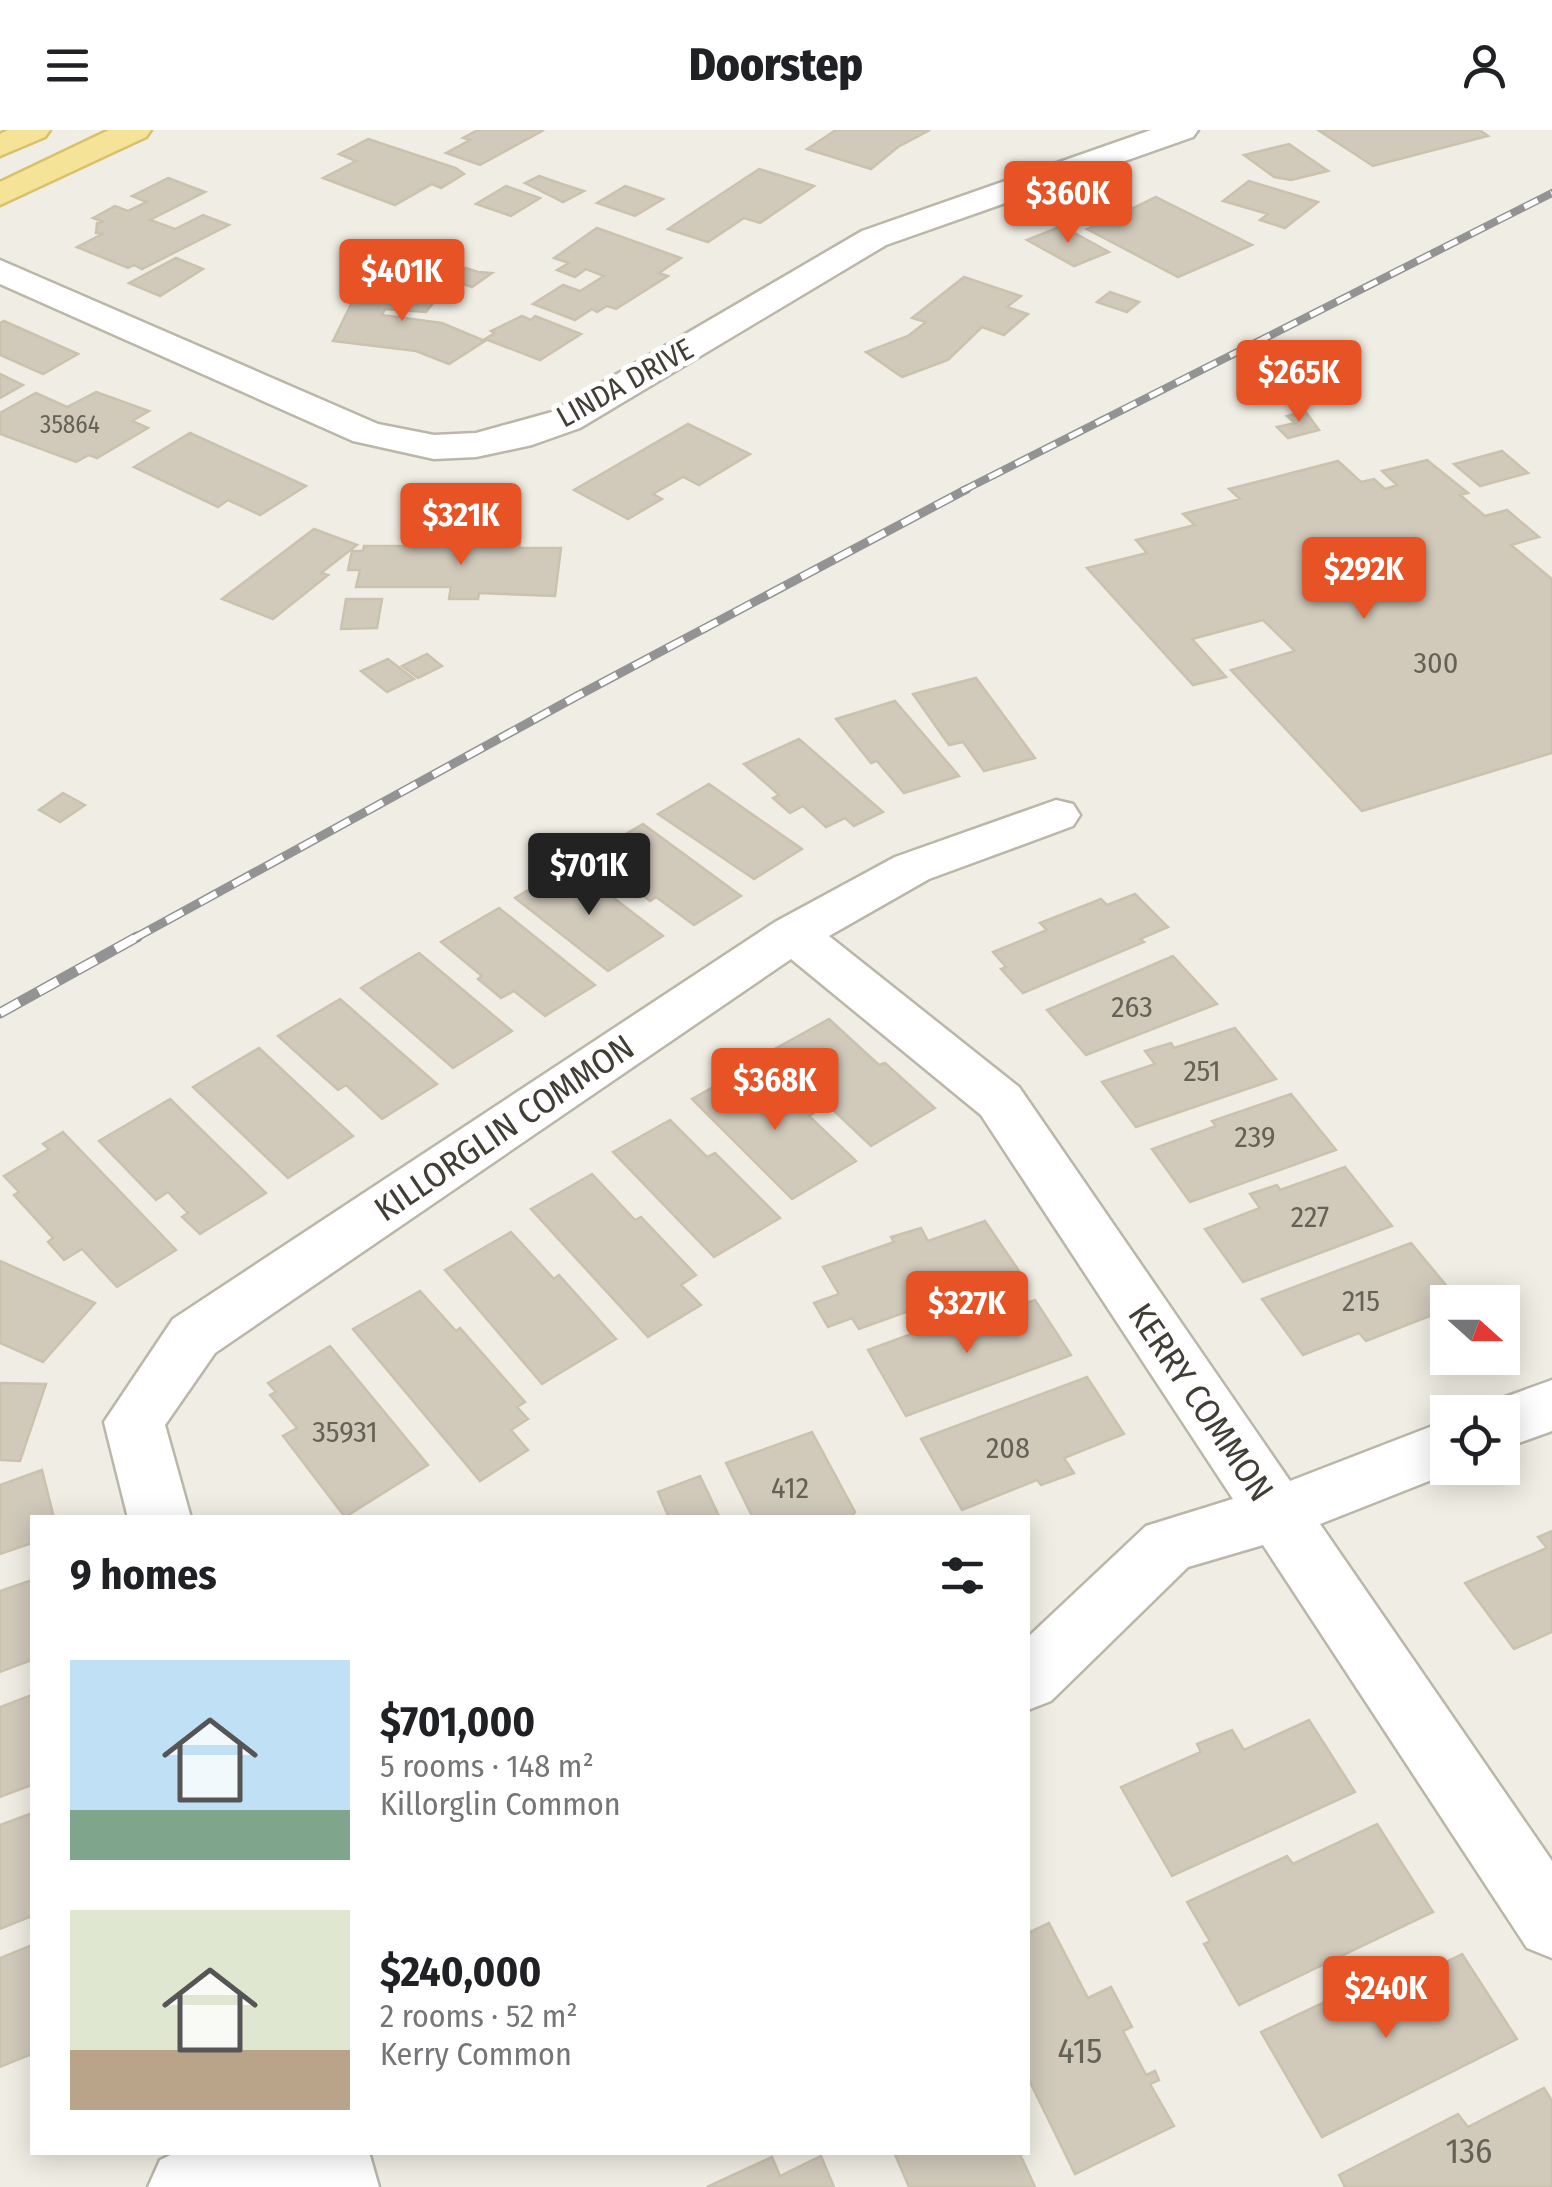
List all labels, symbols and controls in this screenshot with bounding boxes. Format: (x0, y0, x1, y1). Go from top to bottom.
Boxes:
icon: menu (40, 38, 95, 93)
text: Doorstep (689, 38, 863, 92)
icon: person (1457, 38, 1512, 93)
pin: $360K (998, 161, 1138, 246)
text: $360K (1026, 174, 1110, 212)
pin: $401K (332, 239, 472, 324)
text: $401K (361, 252, 443, 290)
street label: LINDA DRIVE (551, 331, 699, 435)
pin: $265K (1229, 340, 1369, 425)
text: $265K (1258, 353, 1340, 391)
house number: 35864 (40, 410, 100, 440)
pin: $321K (391, 483, 531, 568)
text: $321K (422, 496, 500, 534)
pin: $292K (1294, 537, 1434, 622)
text: $292K (1324, 550, 1404, 588)
house number: 300 (1414, 645, 1458, 681)
pin: $701K (519, 833, 659, 918)
text: $701K (550, 846, 628, 884)
house number: 263 (1111, 989, 1153, 1025)
street label: KILLORGLIN COMMON (366, 1026, 642, 1230)
pin: $368K (705, 1048, 845, 1133)
house number: 251 (1183, 1053, 1221, 1089)
text: $368K (733, 1061, 817, 1099)
house number: 239 (1235, 1119, 1275, 1155)
house number: 227 (1291, 1199, 1329, 1235)
pin: $327K (897, 1271, 1037, 1356)
house number: 215 (1342, 1283, 1380, 1319)
text: $327K (928, 1284, 1006, 1322)
north arrow (1430, 1285, 1520, 1375)
map controls (1430, 1285, 1520, 1485)
street label: KERRY COMMON (1119, 1295, 1283, 1509)
button: locate (1430, 1395, 1520, 1485)
house number: 35931 (312, 1414, 378, 1450)
house number: 208 (986, 1430, 1030, 1466)
house number: 412 (771, 1470, 809, 1506)
icon: filters (935, 1548, 990, 1603)
text: 9 homes (70, 1550, 217, 1600)
text: $701,000 (380, 1697, 535, 1747)
icon: home (150, 1700, 270, 1820)
text: 5 rooms · 148 m² (380, 1747, 594, 1785)
text: Killorglin Common (380, 1785, 621, 1823)
text: $240,000 (380, 1947, 541, 1997)
icon: home (150, 1950, 270, 2070)
pin: $240K (1316, 1956, 1456, 2041)
text: $240K (1345, 1969, 1427, 2007)
text: 2 rooms · 52 m² (380, 1997, 578, 2035)
house number: 415 (1058, 2030, 1102, 2072)
text: Kerry Common (380, 2035, 572, 2073)
house number: 136 (1446, 2130, 1492, 2172)

